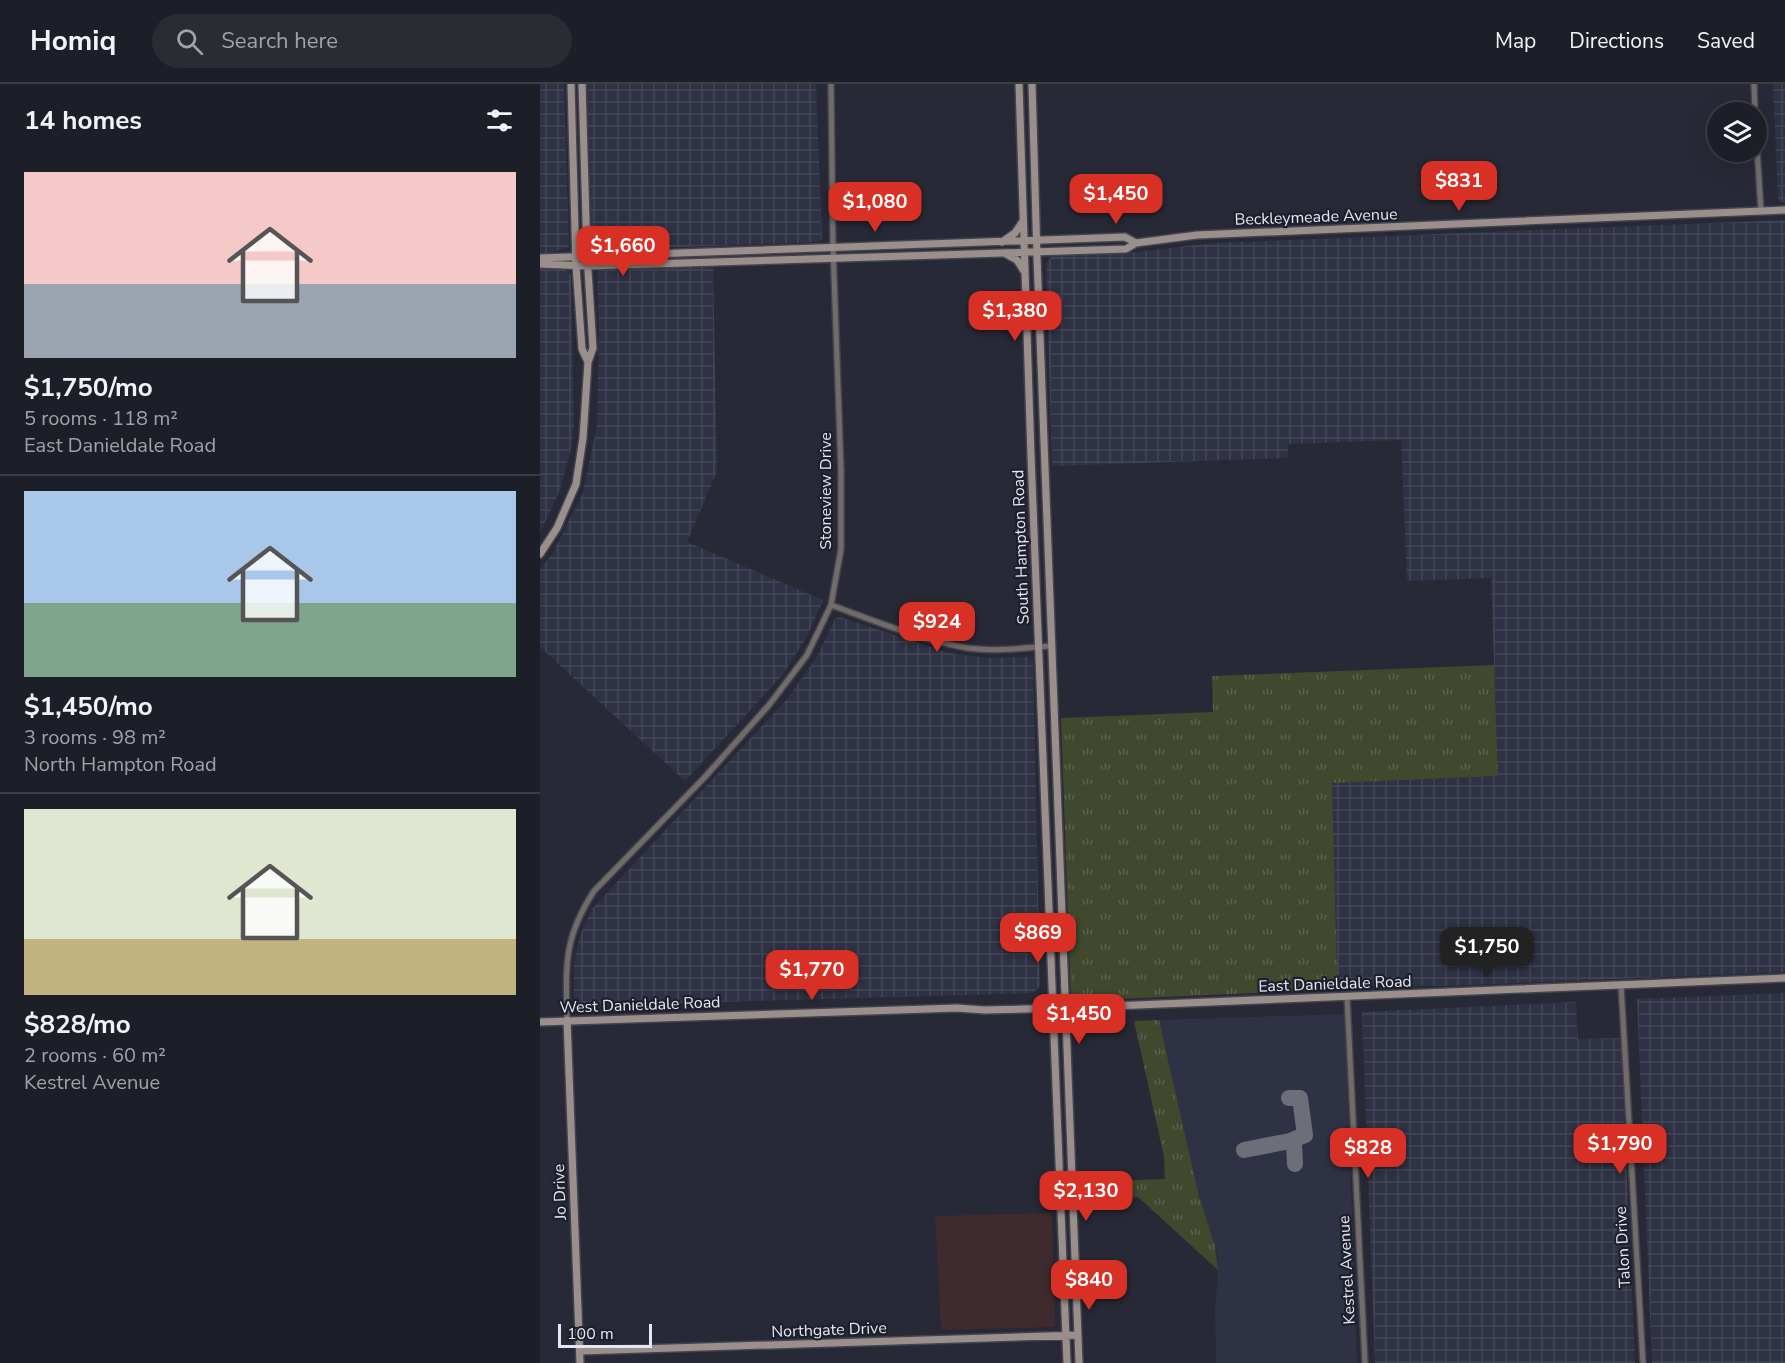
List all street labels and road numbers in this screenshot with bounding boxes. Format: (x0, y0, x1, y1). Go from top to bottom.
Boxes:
street label: Beckleymeade Avenue (1234, 203, 1398, 231)
street label: Stoneview Drive (815, 432, 837, 550)
street label: South Hampton Road (1007, 469, 1035, 625)
street label: East Danieldale Road (1258, 970, 1412, 998)
street label: West Danieldale Road (559, 991, 721, 1019)
street label: Jo Drive (548, 1164, 572, 1221)
street label: Talon Drive (1610, 1206, 1636, 1288)
street label: Kestrel Avenue (1333, 1215, 1361, 1325)
street label: Northgate Drive (771, 1317, 887, 1343)

